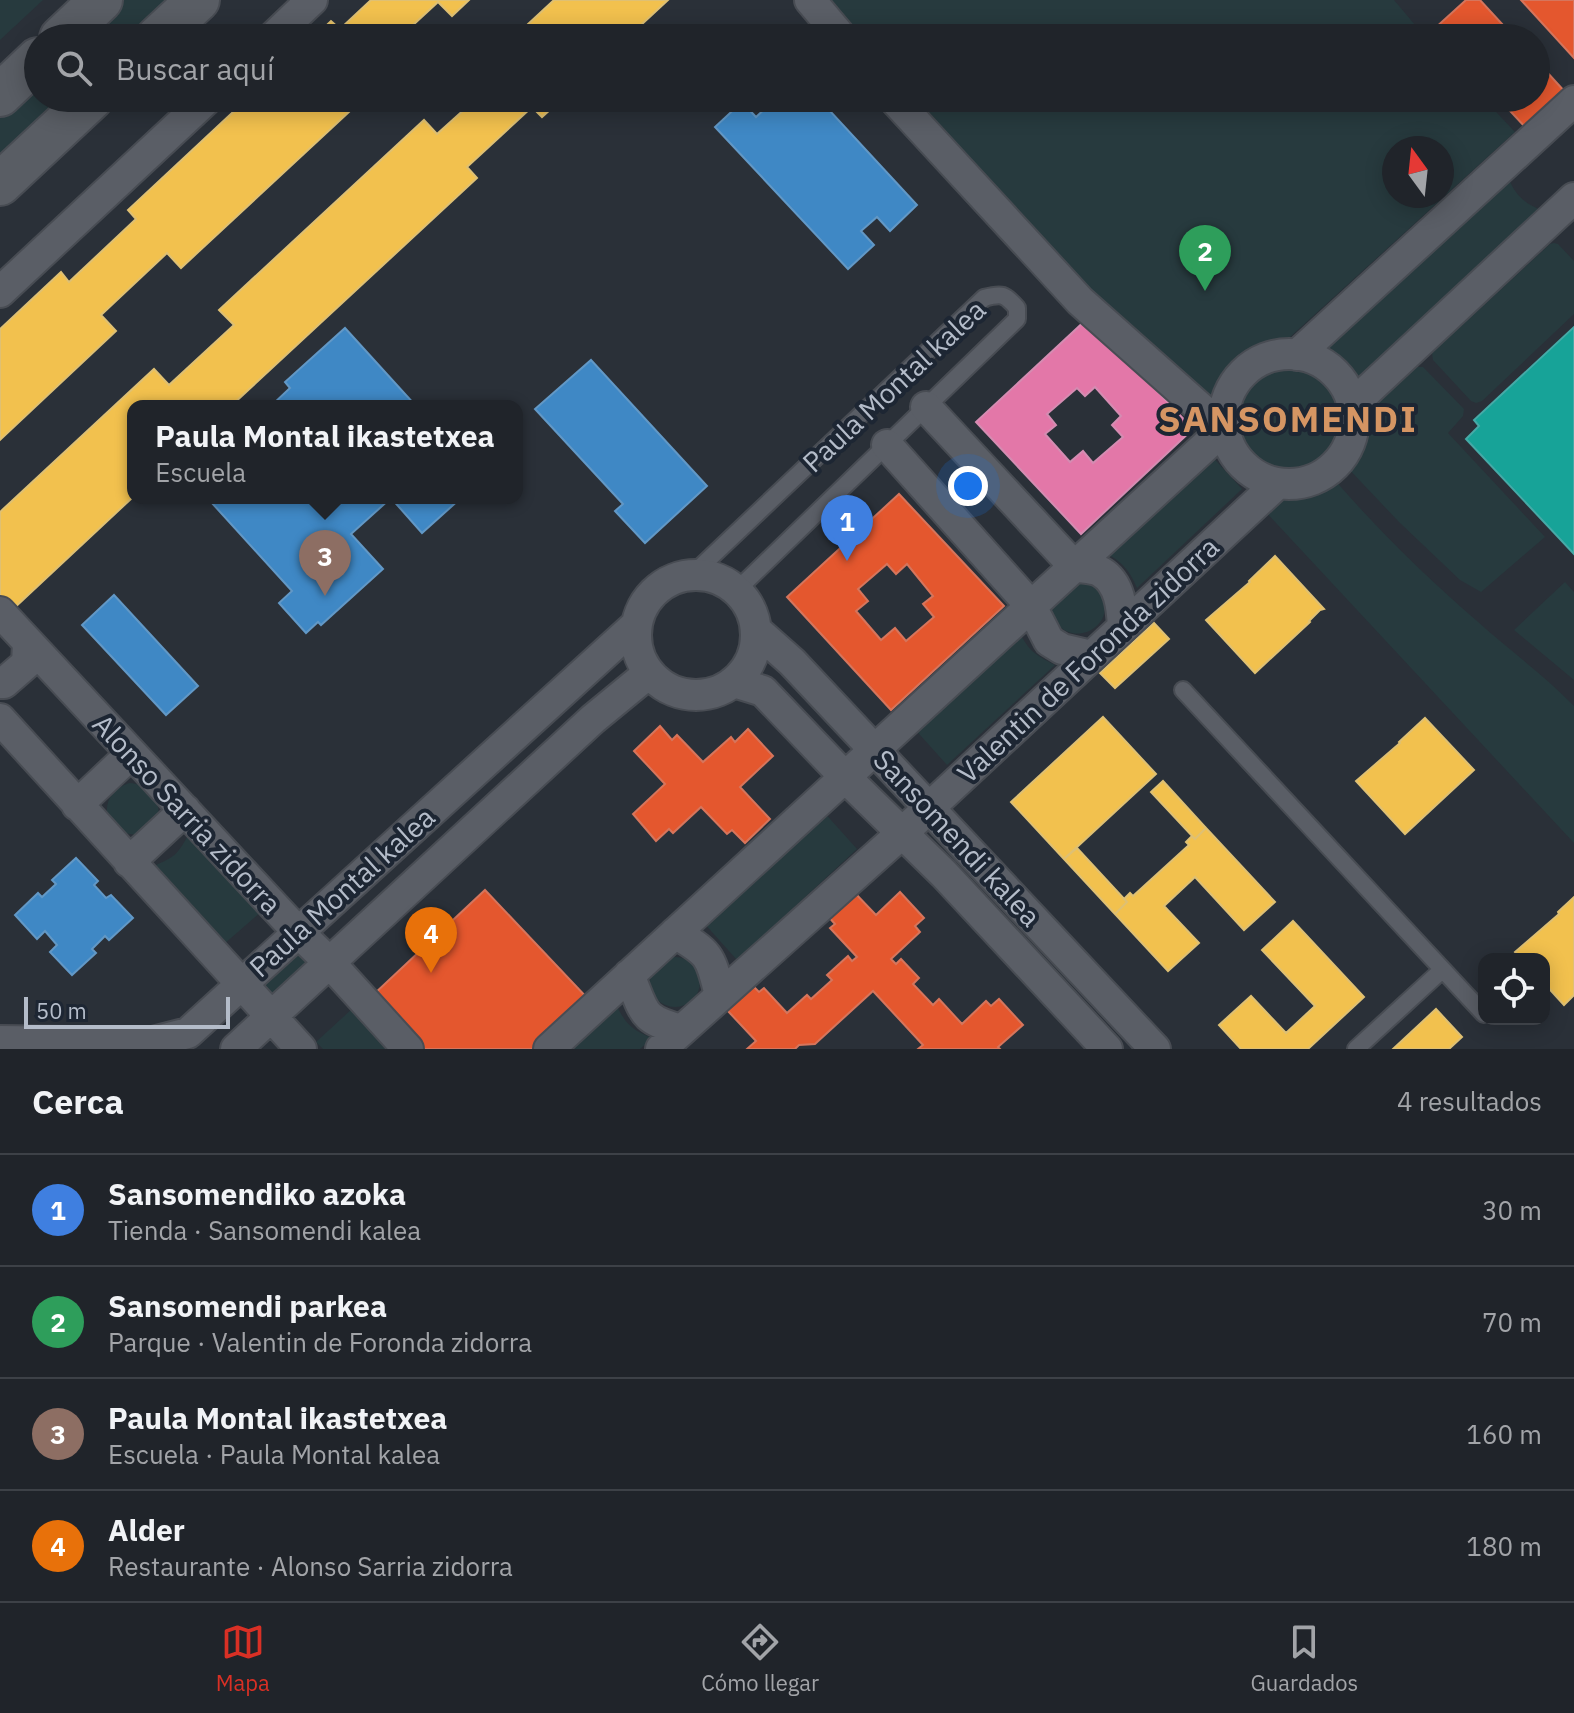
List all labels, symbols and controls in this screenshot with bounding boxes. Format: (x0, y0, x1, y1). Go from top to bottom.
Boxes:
search box (24, 24, 1550, 112)
icon: search (52, 46, 96, 90)
text: Buscar aquí (116, 49, 274, 88)
north arrow (1382, 136, 1454, 208)
pin: 2 (1179, 225, 1231, 291)
street label: Paula Montal kalea (794, 291, 993, 480)
district label: SANSOMENDI (1158, 395, 1418, 442)
popup (127, 400, 523, 504)
text: Paula Montal ikastetxea (155, 416, 495, 455)
text: Escuela (155, 455, 246, 489)
your location (948, 466, 988, 506)
pin: 1 (821, 495, 873, 561)
street label: Valentin de Foronda zidorra (949, 528, 1226, 791)
pin: 3 (299, 530, 351, 596)
street label: Alonso Sarria zidorra (85, 706, 290, 922)
street label: Sansomendi kalea (866, 741, 1049, 934)
street label: Paula Montal kalea (241, 798, 442, 985)
pin: 4 (405, 907, 457, 973)
map controls (1478, 953, 1550, 1025)
button: locate (1478, 953, 1550, 1025)
scale bar (24, 993, 230, 1029)
text: 50 m (36, 996, 87, 1025)
text: Cerca (32, 1079, 124, 1123)
text: 4 resultados (1397, 1084, 1542, 1118)
text: Sansomendiko azoka (108, 1174, 406, 1213)
text: 1 (50, 1193, 66, 1227)
text: 30 m (1482, 1193, 1542, 1227)
text: Tienda · Sansomendi kalea (108, 1213, 421, 1247)
text: Sansomendi parkea (108, 1286, 387, 1325)
text: 2 (50, 1305, 66, 1339)
text: 70 m (1482, 1305, 1542, 1339)
text: Parque · Valentin de Foronda zidorra (108, 1325, 532, 1359)
text: Paula Montal ikastetxea (108, 1398, 447, 1437)
text: 3 (50, 1417, 66, 1451)
text: 160 m (1466, 1417, 1542, 1451)
text: Escuela · Paula Montal kalea (108, 1437, 440, 1471)
text: Alder (108, 1510, 185, 1549)
text: 4 (50, 1529, 66, 1563)
text: 180 m (1466, 1529, 1542, 1563)
text: Restaurante · Alonso Sarria zidorra (108, 1549, 513, 1583)
tab: Mapa (216, 1620, 270, 1697)
tab: Cómo llegar (701, 1620, 819, 1697)
tab: Guardados (1251, 1620, 1358, 1697)

